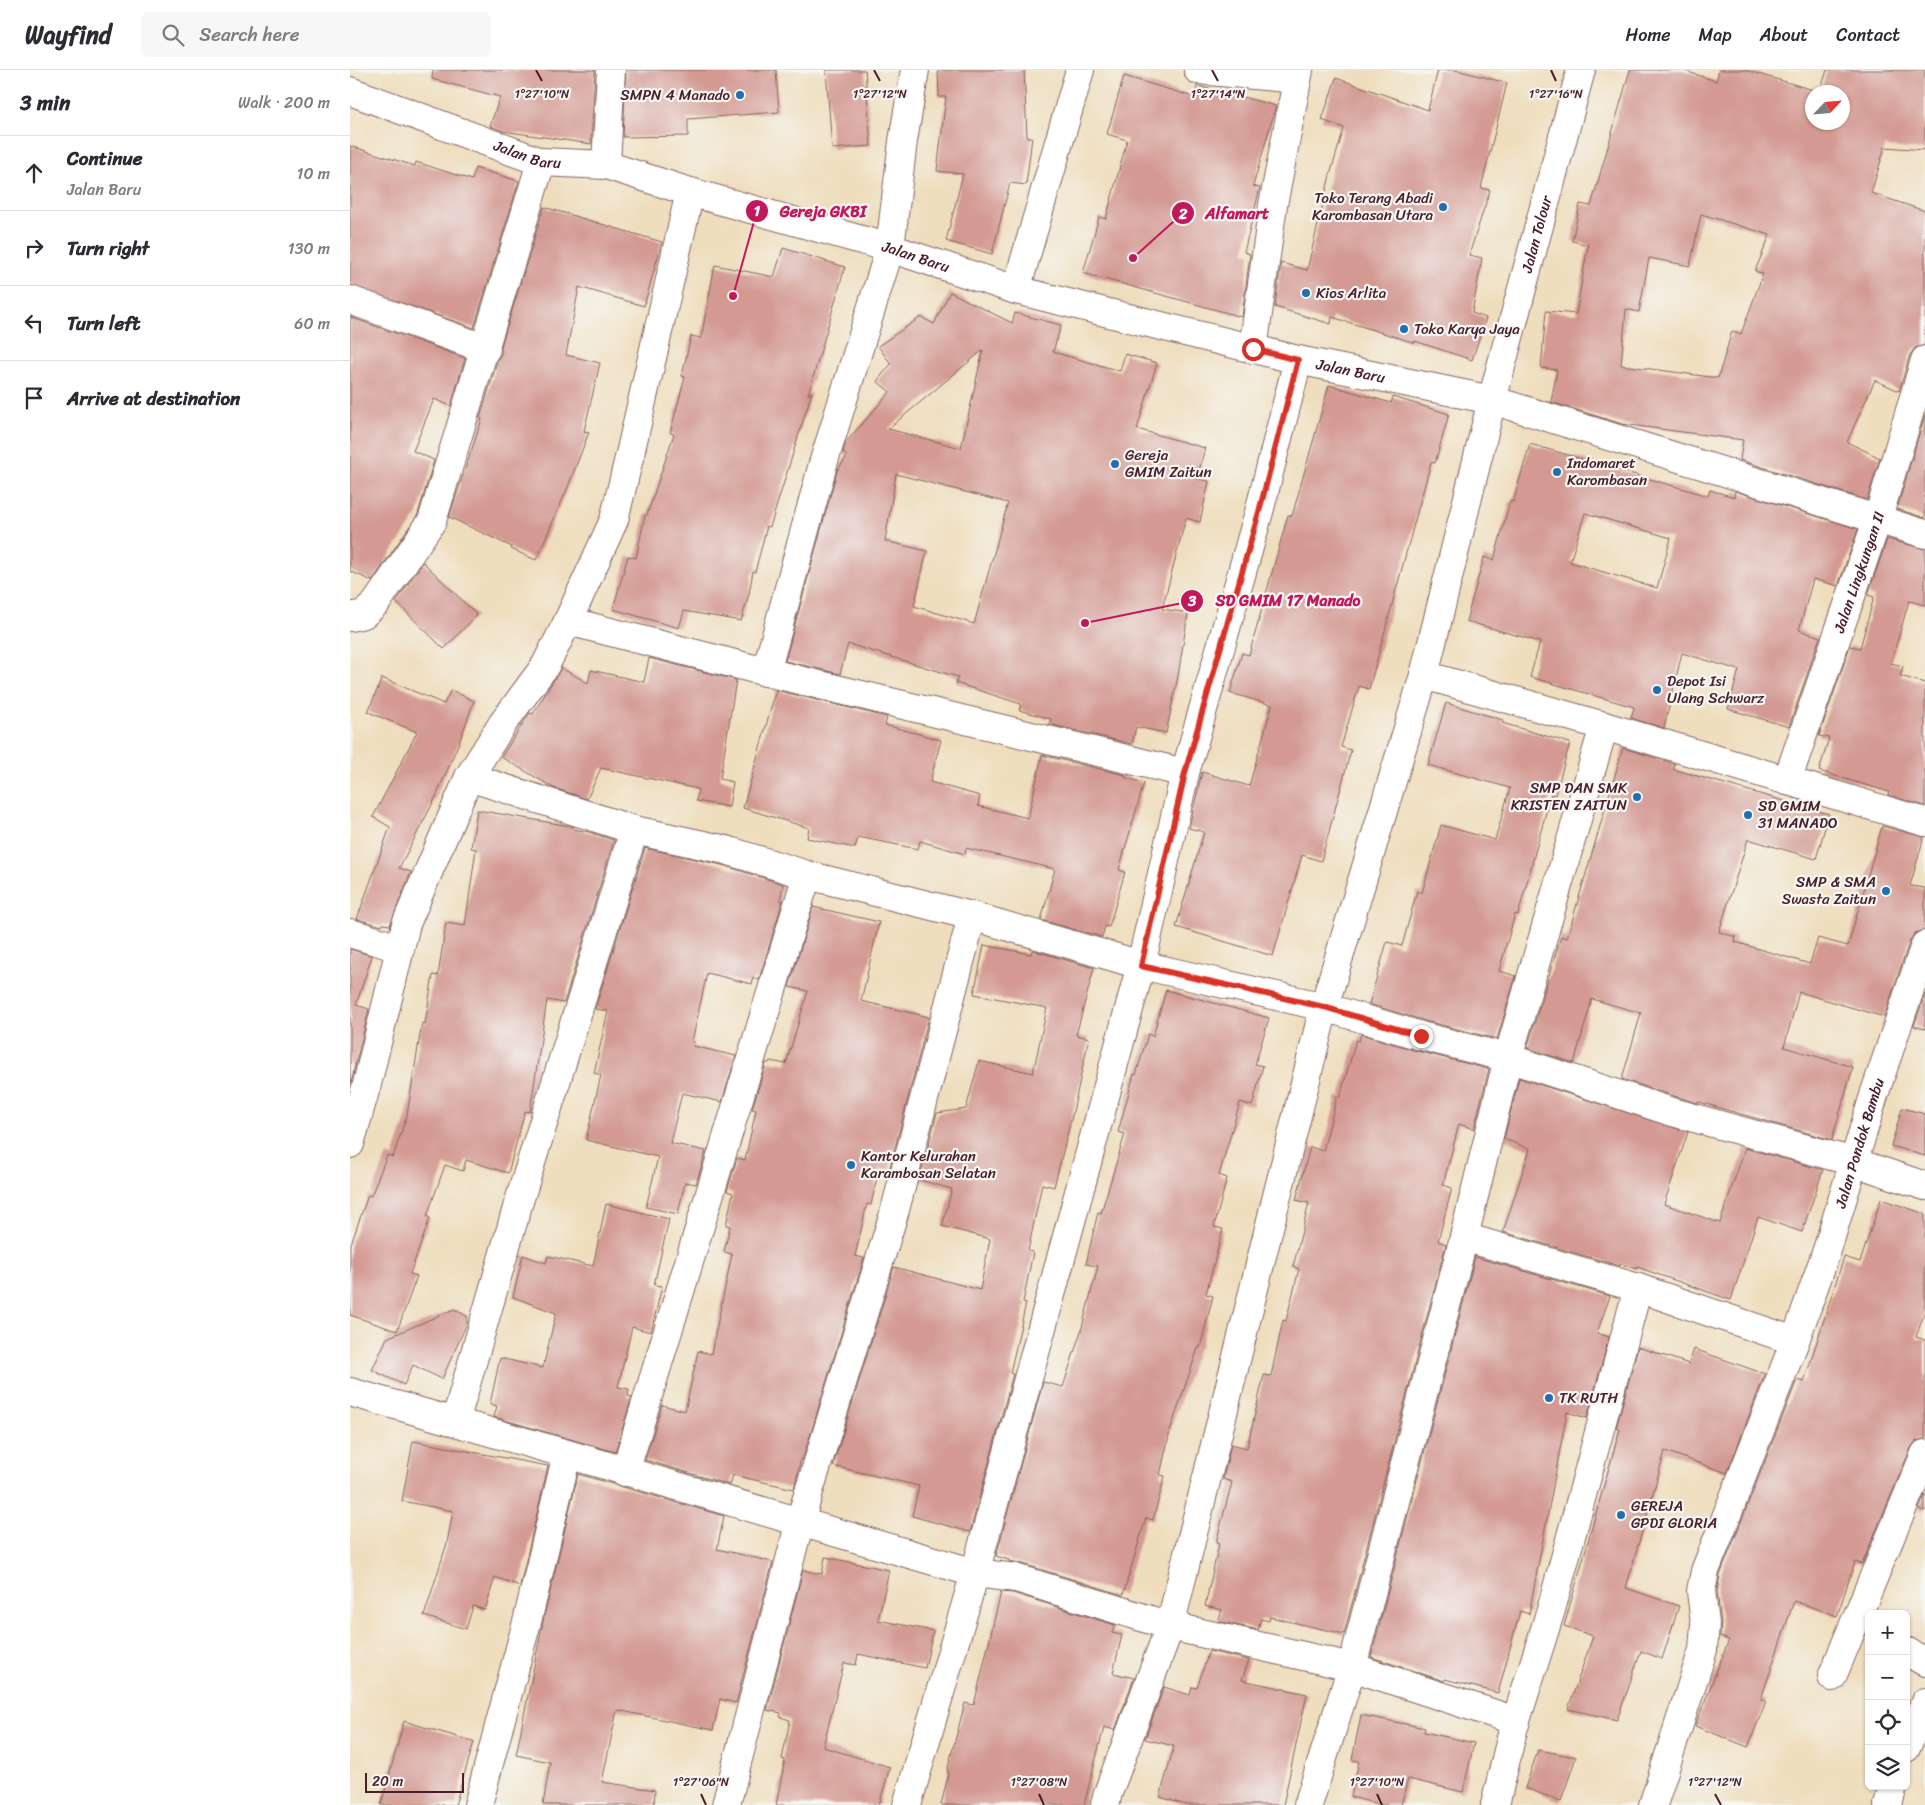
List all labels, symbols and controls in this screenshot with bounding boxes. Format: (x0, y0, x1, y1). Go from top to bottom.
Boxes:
search box (141, 12, 491, 57)
text: Wayfind (25, 14, 111, 56)
text: Search here (199, 18, 299, 51)
text: Home (1626, 19, 1671, 51)
text: Map (1699, 19, 1732, 51)
text: About (1760, 19, 1808, 51)
text: Contact (1836, 19, 1900, 51)
icon: search (159, 21, 187, 49)
place label: SMPN 4 Manado (620, 82, 731, 108)
text: 1°27'10"N (515, 83, 570, 105)
text: 1°27'12"N (853, 83, 908, 105)
text: 1°27'14"N (1191, 83, 1246, 105)
text: 1°27'16"N (1529, 83, 1584, 105)
text: 3 min (20, 84, 70, 122)
north arrow (1805, 85, 1850, 130)
text: Walk · 200 m (238, 88, 330, 117)
marker: SMPN 4 Manado (734, 89, 746, 101)
street label: Jalan Baru (489, 132, 562, 176)
text: Continue (67, 142, 143, 175)
icon: ahead (20, 159, 48, 187)
text: 10 m (297, 159, 330, 188)
text: Jalan Baru (67, 175, 141, 204)
place label: Toko Terang Abadi Karombasan Utara (1312, 185, 1434, 228)
street label: Jalan Tolour (1514, 192, 1560, 276)
callout: Gereja GKBI (745, 196, 876, 227)
text: Gereja GKBI (779, 197, 868, 226)
text: 1 (754, 198, 761, 224)
callout: Alfamart (1170, 198, 1279, 229)
text: Alfamart (1204, 199, 1269, 228)
text: 2 (1178, 201, 1188, 227)
marker: Toko Terang Abadi Karombasan Utara (1437, 201, 1449, 213)
text: Turn right (67, 232, 149, 265)
street label: Jalan Baru (878, 233, 953, 280)
icon: right (20, 234, 48, 262)
text: 130 m (288, 234, 330, 263)
place label: Kios Arlita (1316, 280, 1387, 306)
marker: Kios Arlita (1300, 287, 1312, 299)
text: Turn left (67, 307, 140, 340)
icon: left (20, 309, 48, 337)
text: 60 m (294, 309, 330, 338)
place label: Toko Karya Jaya (1414, 316, 1520, 342)
marker: Toko Karya Jaya (1398, 323, 1410, 335)
route start (1242, 338, 1265, 361)
street label: Jalan Baru (1313, 351, 1388, 391)
text: Arrive at destination (67, 382, 240, 415)
icon: arrive (20, 384, 48, 412)
place label: Gereja GMIM Zaitun (1125, 442, 1212, 485)
place label: Indomaret Karombasan (1566, 450, 1647, 493)
marker: Gereja GMIM Zaitun (1109, 458, 1121, 470)
marker: Indomaret Karombasan (1551, 466, 1563, 478)
street label: Jalan Lingkungan II (1826, 508, 1892, 637)
callout: SD GMIM 17 Manado (1180, 585, 1370, 616)
text: SD GMIM 17 Manado (1214, 586, 1361, 615)
text: 3 (1187, 588, 1197, 614)
place label: Depot Isi Ulang Schwarz (1667, 668, 1765, 711)
marker: Depot Isi Ulang Schwarz (1651, 684, 1663, 696)
place label: SMP DAN SMK KRISTEN ZAITUN (1511, 775, 1628, 818)
marker: SMP DAN SMK KRISTEN ZAITUN (1631, 791, 1643, 803)
place label: SD GMIM 31 MANADO (1758, 793, 1838, 836)
marker: SD GMIM 31 MANADO (1742, 809, 1754, 821)
place label: SMP & SMA Swasta Zaitun (1782, 869, 1876, 912)
marker: SMP & SMA Swasta Zaitun (1880, 885, 1892, 897)
route end (1410, 1025, 1433, 1048)
street label: Jalan Pondok Bambu (1827, 1074, 1892, 1212)
place label: Kantor Kelurahan Karambosan Selatan (861, 1143, 996, 1186)
marker: Kantor Kelurahan Karambosan Selatan (845, 1159, 857, 1171)
place label: TK RUTH (1559, 1385, 1619, 1411)
marker: TK RUTH (1543, 1392, 1555, 1404)
place label: GEREJA GPDI GLORIA (1631, 1493, 1717, 1536)
marker: GEREJA GPDI GLORIA (1615, 1509, 1627, 1521)
map controls (1865, 1610, 1910, 1790)
button: + (1865, 1610, 1910, 1655)
button: − (1865, 1655, 1910, 1700)
button: locate (1865, 1700, 1910, 1745)
button: layers (1865, 1745, 1910, 1790)
text: 20 m (372, 1769, 403, 1794)
scale bar (365, 1770, 464, 1793)
text: 1°27'06"N (673, 1771, 730, 1793)
text: 1°27'08"N (1011, 1771, 1068, 1793)
text: 1°27'10"N (1350, 1771, 1405, 1793)
text: 1°27'12"N (1688, 1771, 1743, 1793)

